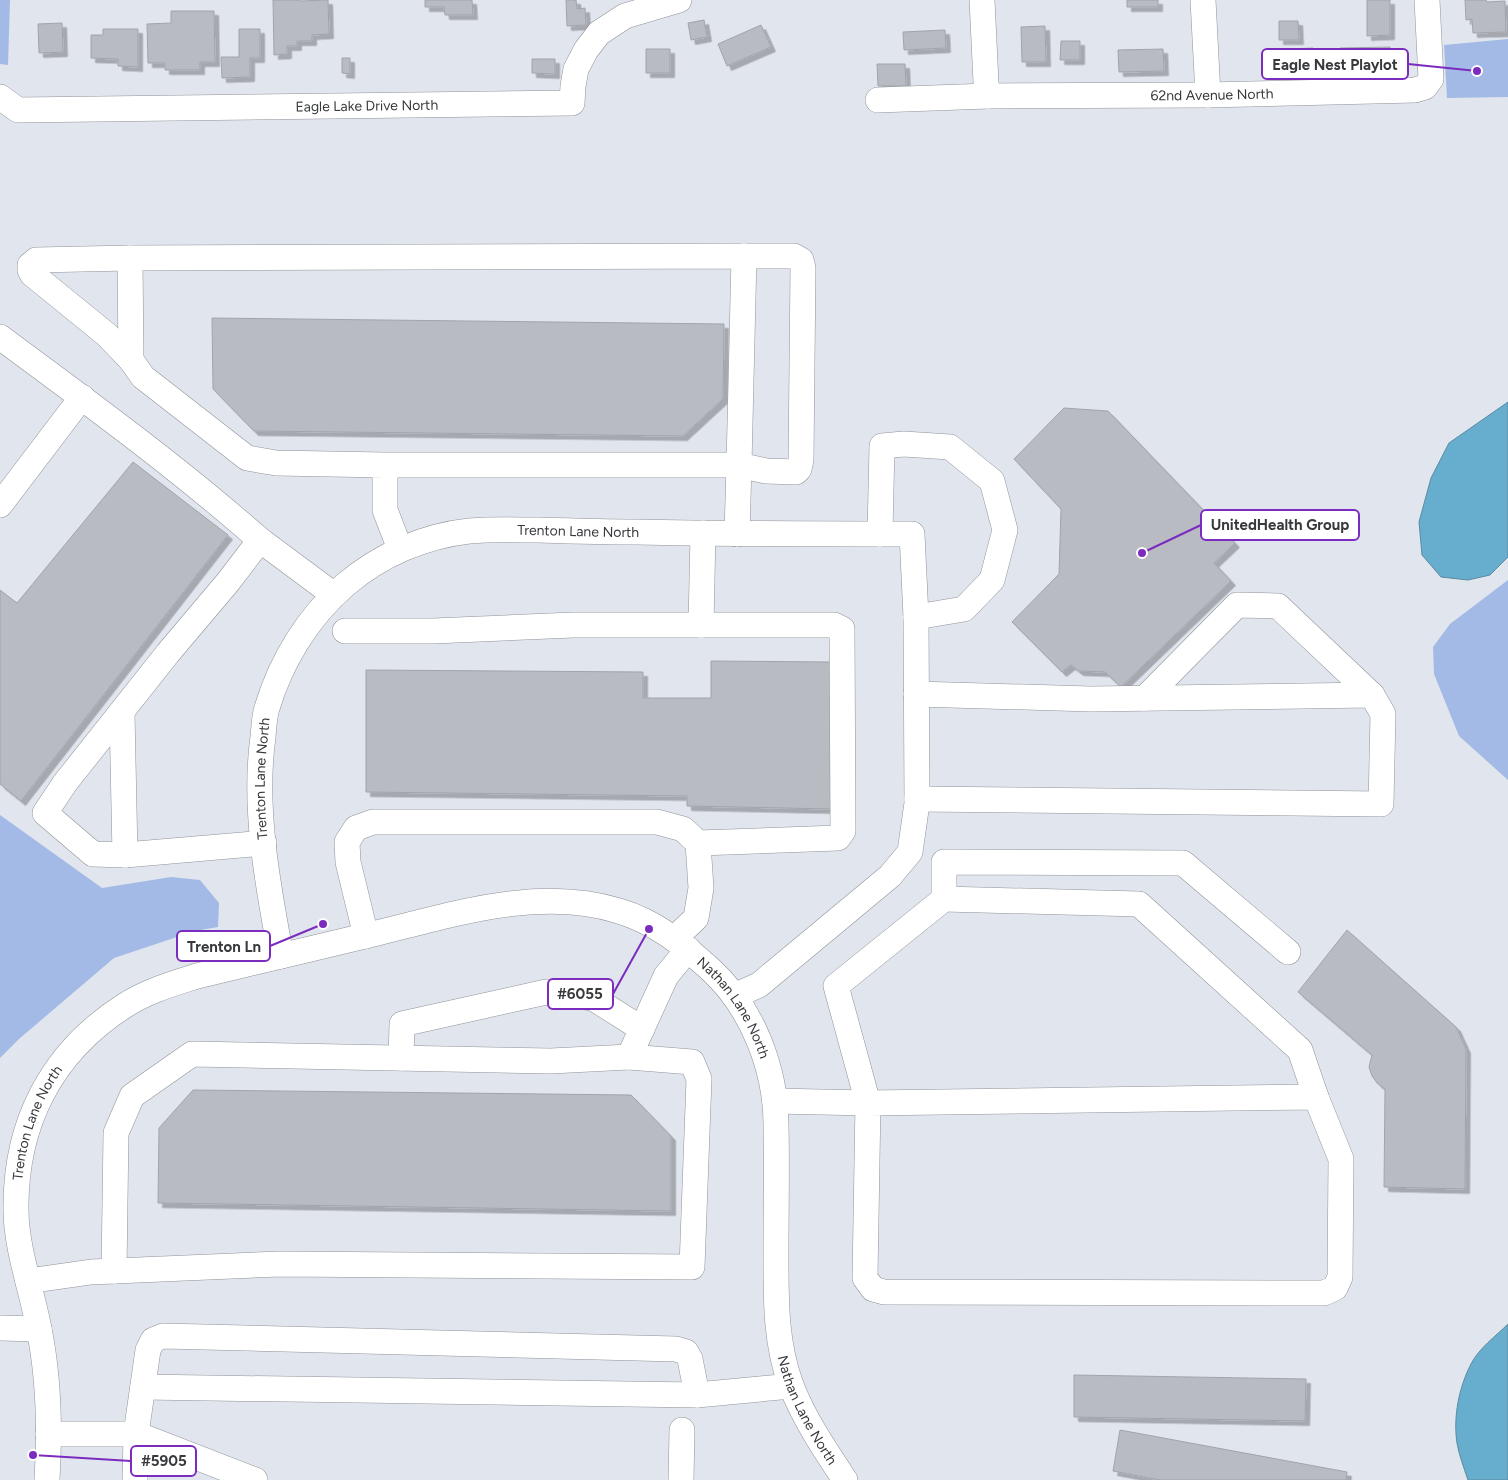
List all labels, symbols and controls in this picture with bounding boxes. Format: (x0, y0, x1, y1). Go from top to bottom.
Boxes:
callout: Eagle Nest Playlot (1262, 49, 1408, 79)
text: Eagle Nest Playlot (1272, 56, 1398, 74)
street label: 62nd Avenue North (1150, 85, 1274, 104)
street label: Eagle Lake Drive North (295, 97, 438, 115)
callout: UnitedHealth Group (1201, 510, 1359, 540)
text: UnitedHealth Group (1211, 516, 1349, 534)
street label: Trenton Lane North (517, 522, 639, 541)
street label: Trenton Lane North (252, 717, 274, 840)
callout: Trenton Ln (177, 931, 270, 961)
text: Trenton Ln (187, 938, 261, 956)
street label: Nathan Lane North (693, 954, 773, 1061)
callout: #6055 (548, 979, 613, 1009)
text: #6055 (557, 985, 603, 1003)
street label: Trenton Lane North (9, 1062, 66, 1181)
street label: Nathan Lane North (774, 1354, 841, 1468)
callout: #5905 (131, 1446, 196, 1476)
text: #5905 (141, 1452, 187, 1470)

